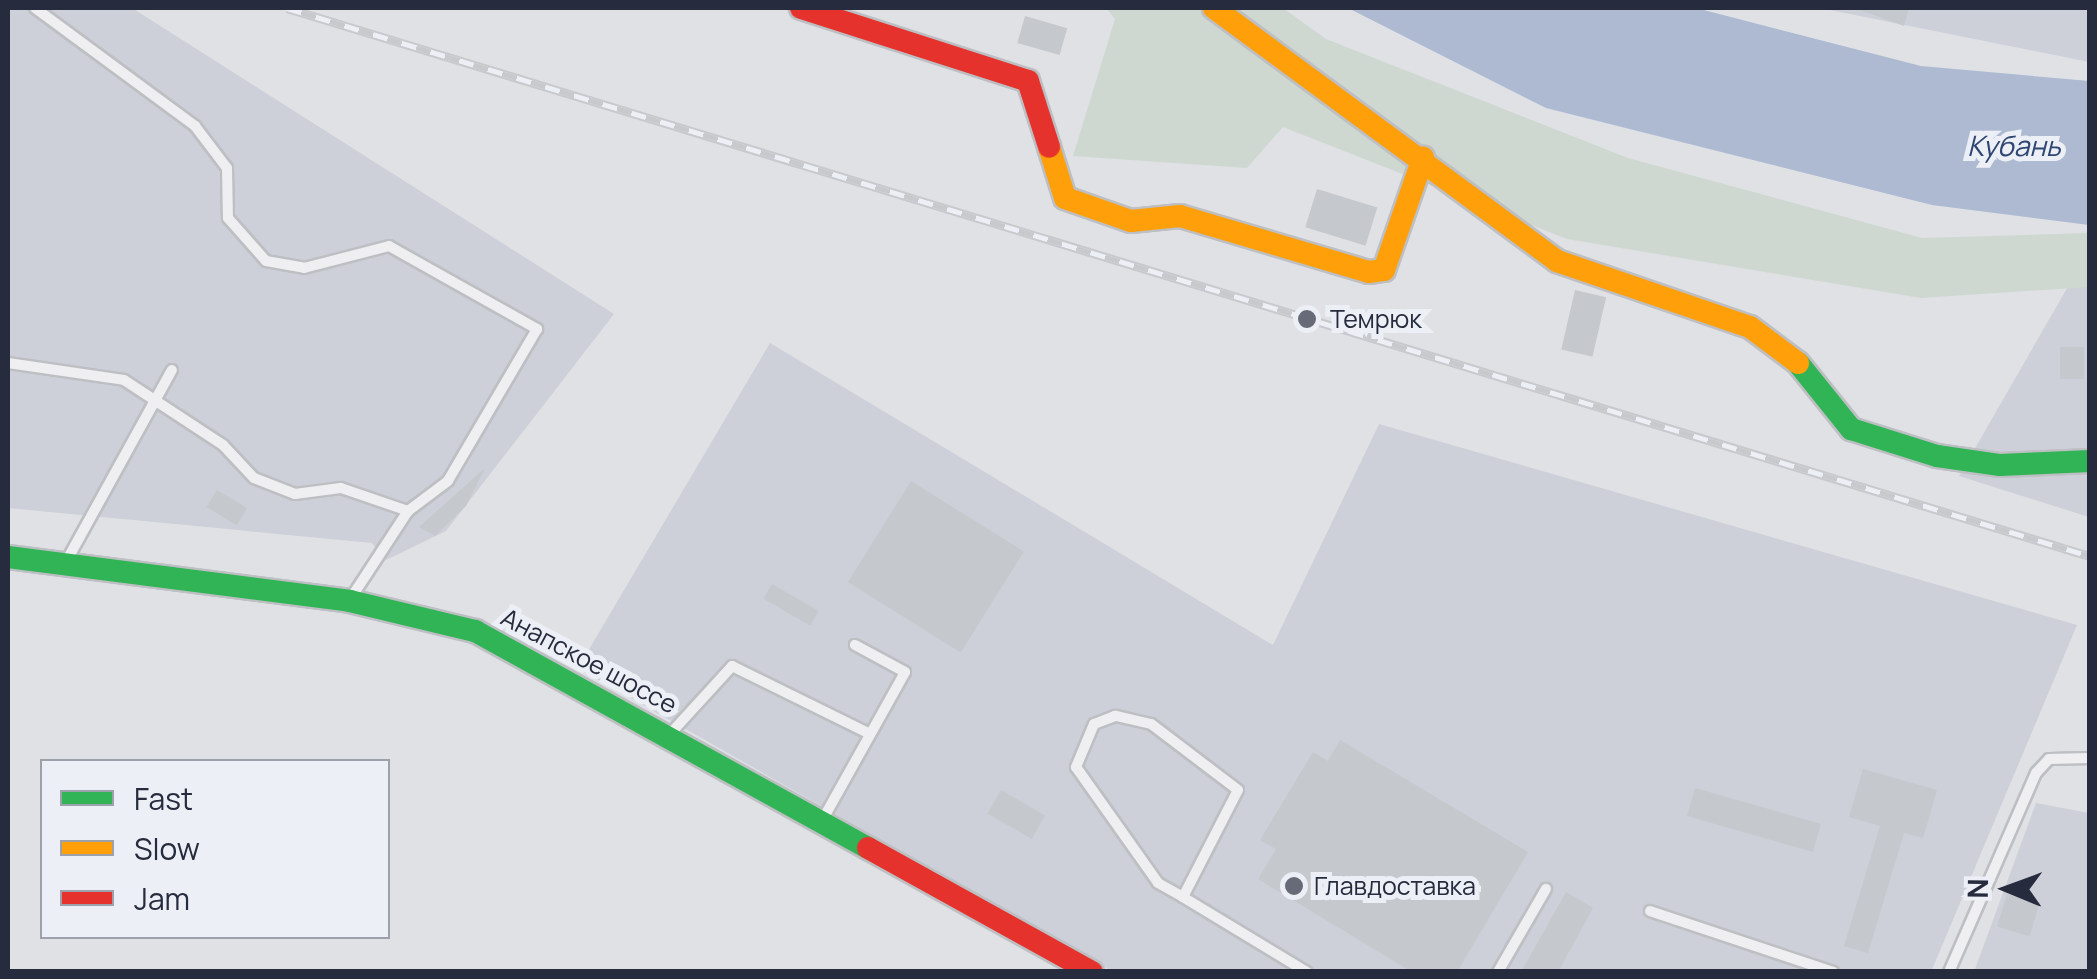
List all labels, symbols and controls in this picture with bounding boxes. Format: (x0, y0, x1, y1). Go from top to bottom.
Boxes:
water label: Кубань (1967, 128, 2061, 162)
place label: Темрюк (1330, 304, 1422, 334)
marker: Темрюк (1294, 306, 1320, 332)
street label: Анапское шоссе (496, 602, 682, 720)
legend (40, 759, 390, 939)
text: Fast (134, 778, 193, 819)
text: Slow (134, 828, 200, 869)
north arrow (1957, 839, 2057, 939)
place label: Главдоставка (1314, 871, 1476, 901)
marker: Главдоставка (1283, 875, 1305, 897)
text: Jam (134, 878, 190, 919)
text: N (1958, 878, 1996, 899)

